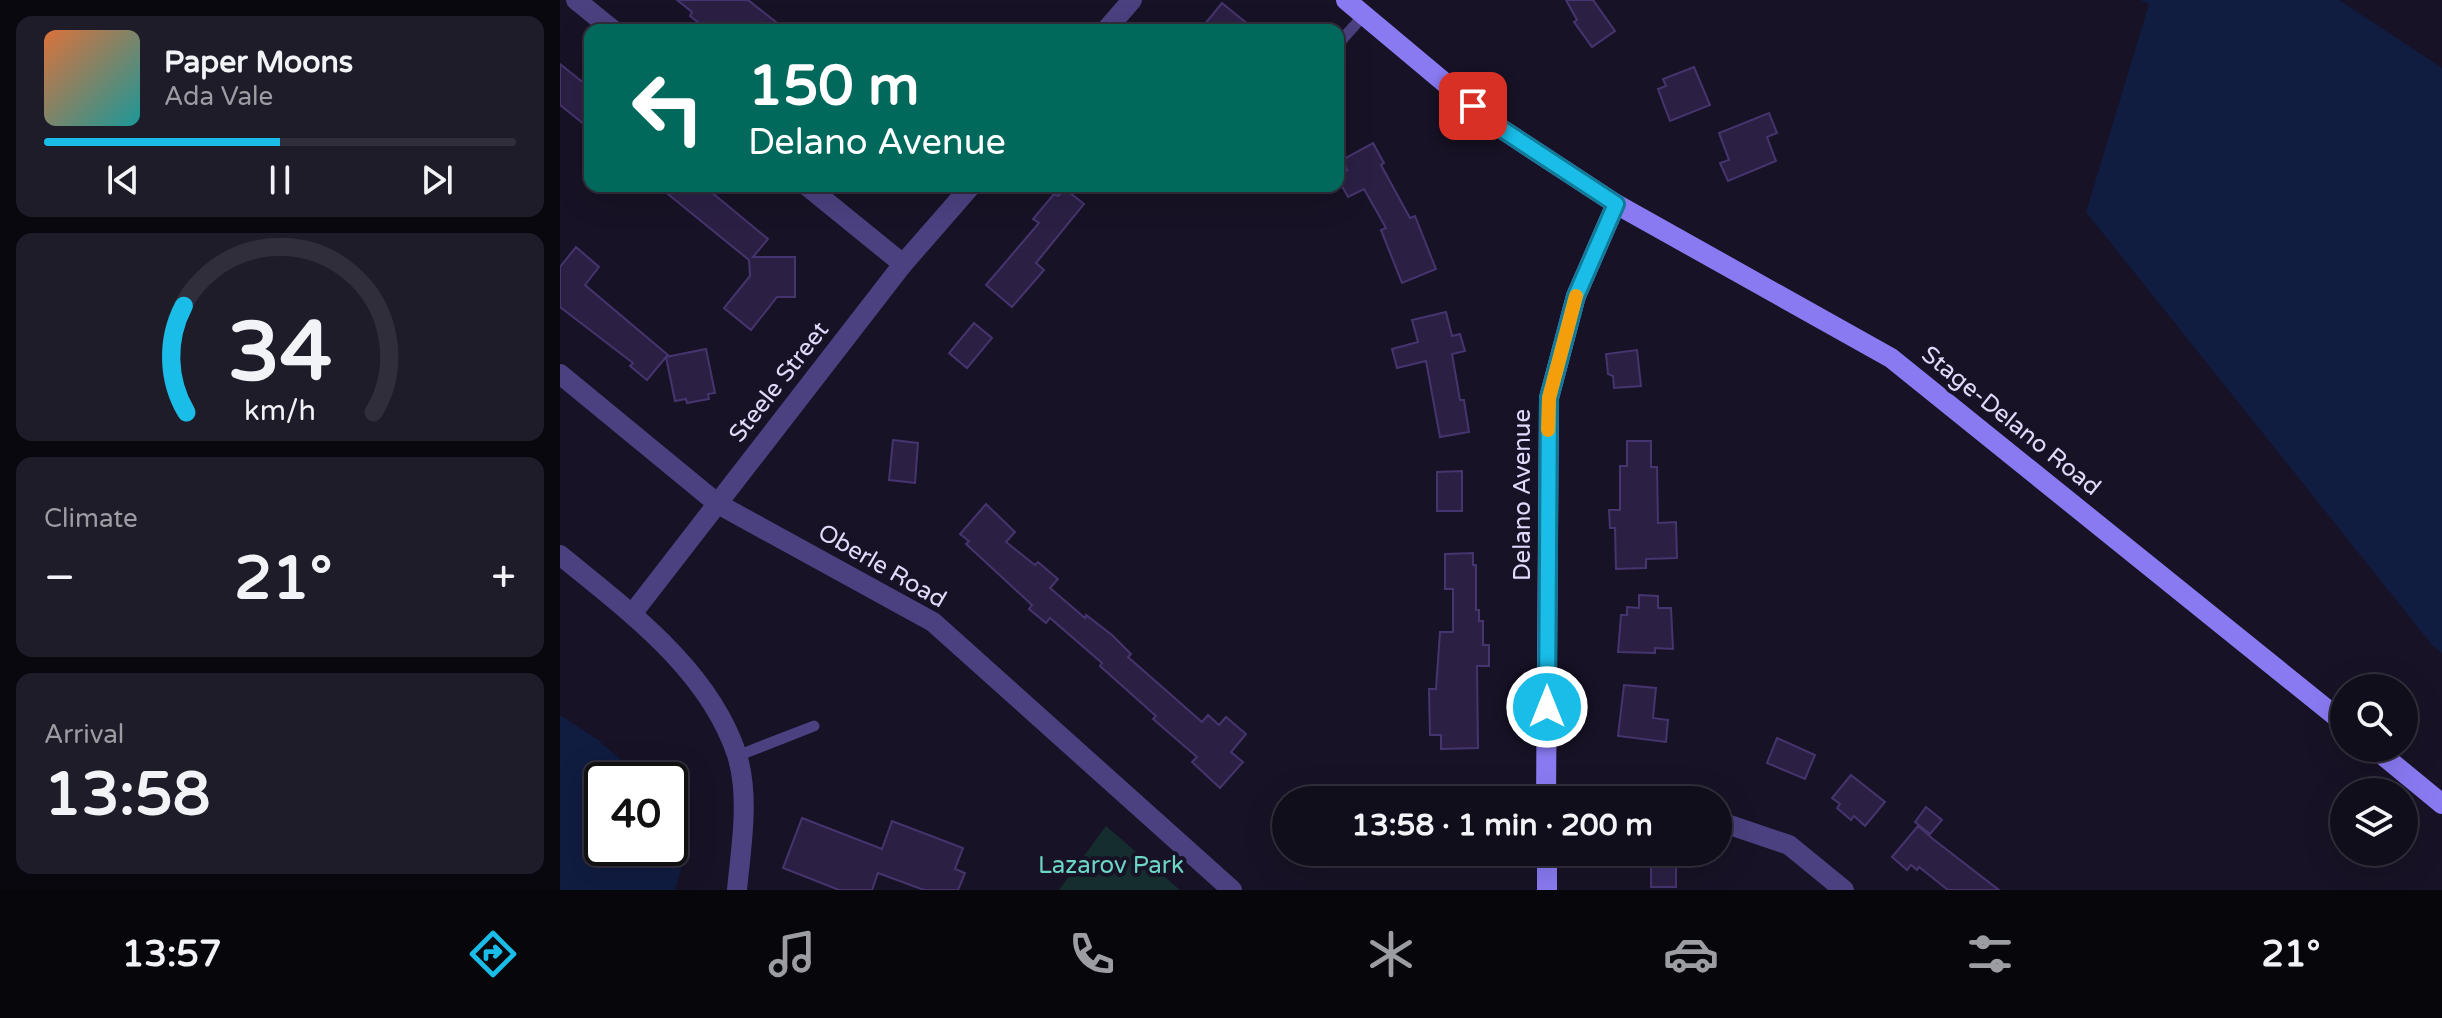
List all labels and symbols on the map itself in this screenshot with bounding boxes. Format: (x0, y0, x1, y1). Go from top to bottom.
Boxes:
pin (1439, 72, 1507, 140)
street label: Steele Street (723, 316, 835, 448)
street label: Stage-Delano Road (1916, 340, 2106, 502)
street label: Delano Avenue (1508, 409, 1537, 581)
street label: Oberle Road (813, 518, 951, 614)
position arrow (1505, 665, 1589, 749)
speed limit sign: 40 (584, 762, 688, 866)
park label: Lazarov Park (1038, 851, 1184, 880)

